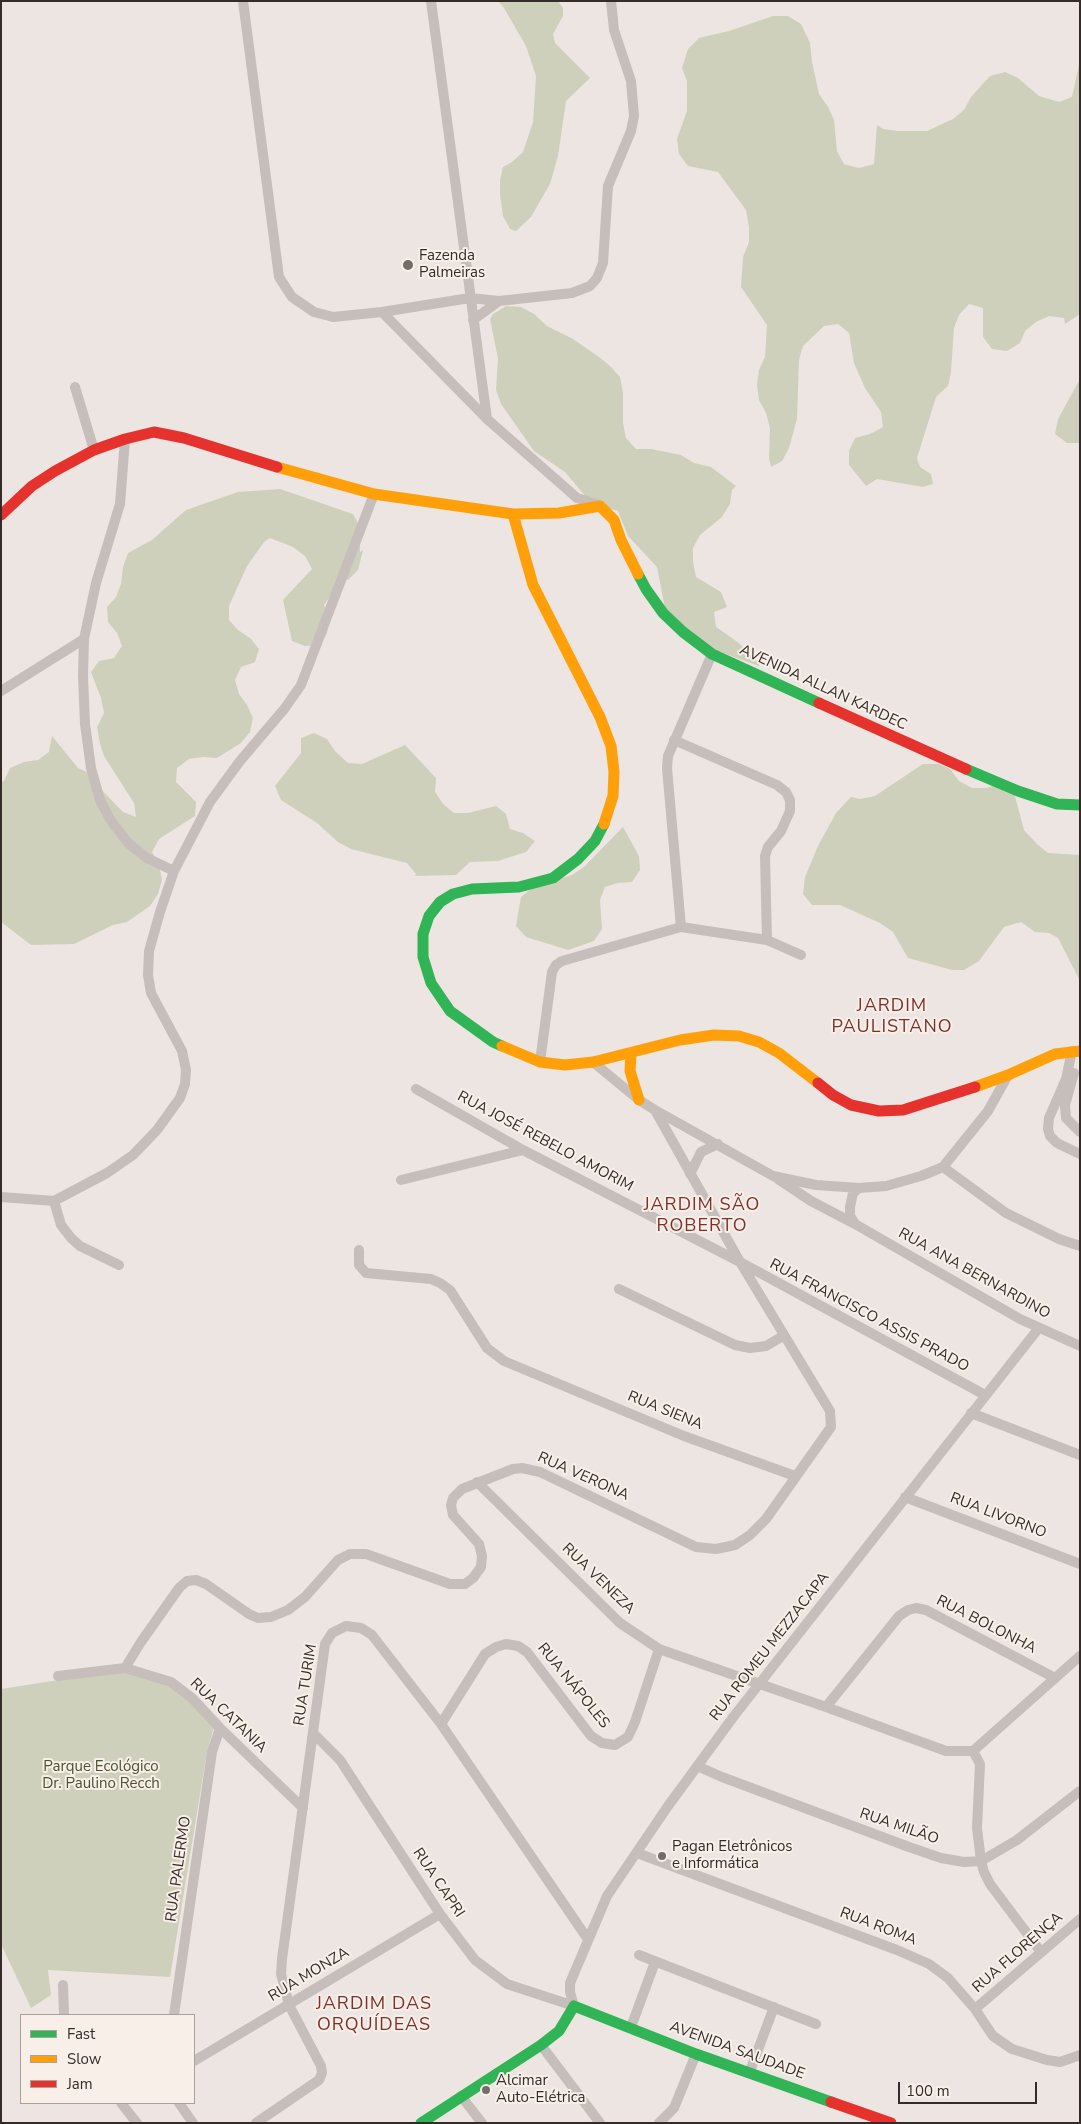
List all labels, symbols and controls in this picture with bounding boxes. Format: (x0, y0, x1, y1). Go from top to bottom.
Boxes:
place label: Fazenda Palmeiras (419, 247, 485, 282)
marker: Fazenda Palmeiras (401, 258, 415, 272)
street label: AVENIDA ALLAN KARDEC (736, 641, 910, 735)
district label: JARDIM PAULISTANO (830, 996, 954, 1038)
street label: RUA JOSÉ REBELO AMORIM (454, 1088, 636, 1196)
district label: JARDIM SÃO ROBERTO (642, 1195, 762, 1238)
street label: RUA ANA BERNARDINO (895, 1225, 1053, 1323)
street label: RUA FRANCISCO ASSIS PRADO (766, 1256, 972, 1376)
street label: RUA SIENA (625, 1388, 705, 1434)
street label: RUA VERONA (534, 1449, 632, 1505)
street label: RUA LIVORNO (947, 1489, 1049, 1543)
street label: RUA VENEZA (558, 1540, 638, 1618)
street label: RUA ROMEU MEZZACAPA (706, 1569, 834, 1725)
street label: RUA BOLONHA (933, 1592, 1039, 1658)
street label: RUA NÁPOLES (533, 1640, 613, 1732)
street label: RUA TURIM (291, 1643, 321, 1727)
street label: RUA CATANIA (186, 1675, 270, 1757)
park label: Parque Ecológico Dr. Paulino Recch (42, 1758, 160, 1793)
street label: RUA MILÃO (857, 1805, 941, 1849)
street label: RUA PALERMO (163, 1815, 195, 1923)
place label: Pagan Eletrônicos e Informática (672, 1838, 792, 1873)
street label: RUA CAPRI (408, 1845, 468, 1921)
marker: Pagan Eletrônicos e Informática (656, 1850, 668, 1862)
street label: RUA ROMA (837, 1904, 919, 1950)
street label: RUA FLORENÇA (969, 1909, 1067, 1997)
street label: RUA MONZA (265, 1944, 353, 2006)
district label: JARDIM DAS ORQUÍDEAS (315, 1994, 433, 2036)
legend (20, 2014, 195, 2104)
street label: AVENIDA SAUDADE (667, 2018, 807, 2084)
text: Fast (67, 2024, 95, 2044)
text: Slow (67, 2049, 101, 2069)
place label: Alcimar Auto-Elétrica (496, 2072, 585, 2107)
scale bar (901, 2072, 1040, 2104)
text: Jam (67, 2074, 93, 2094)
text: 100 m (906, 2081, 950, 2101)
marker: Alcimar Auto-Elétrica (480, 2084, 492, 2096)

